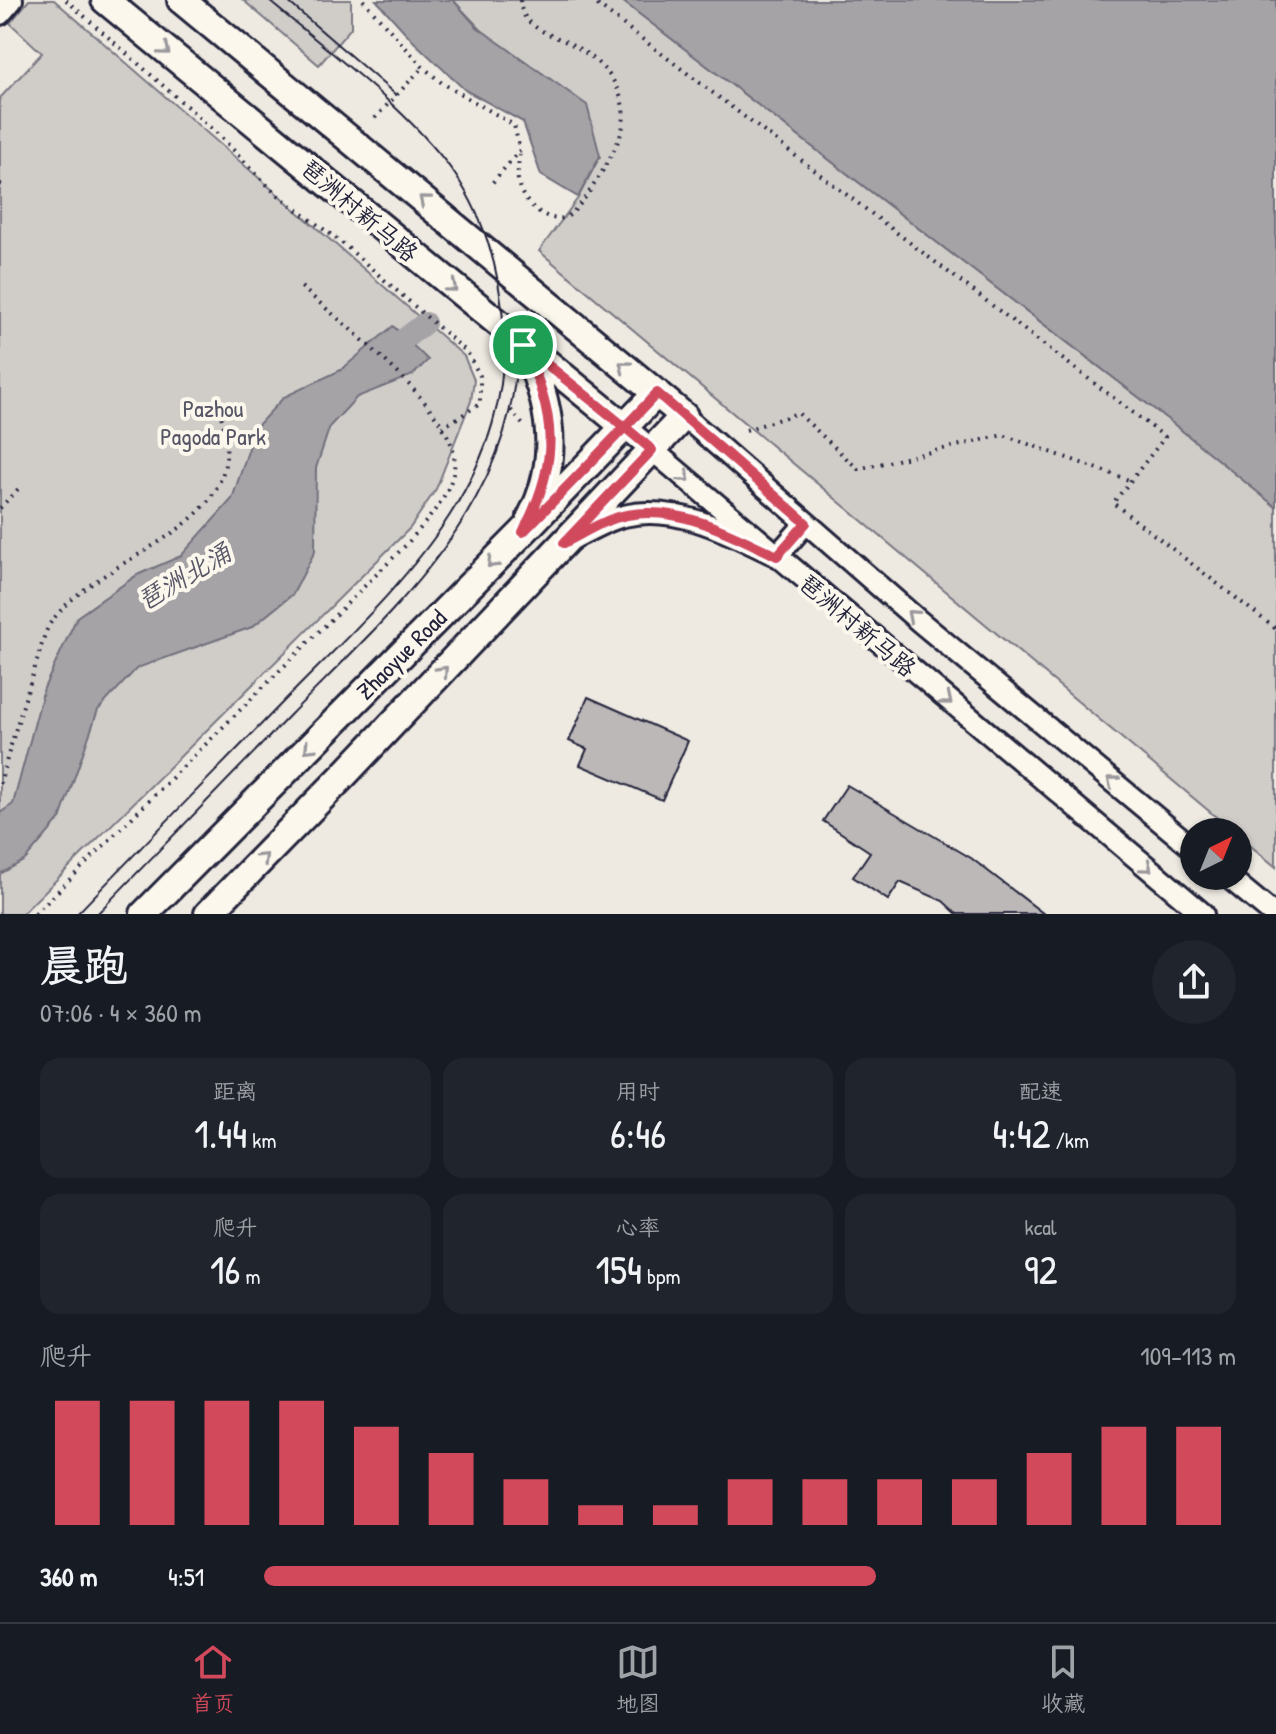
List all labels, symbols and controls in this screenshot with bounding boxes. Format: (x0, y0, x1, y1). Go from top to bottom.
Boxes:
one-way arrow (156, 40, 171, 55)
street label: 琶洲村新马路 (295, 151, 425, 269)
one-way arrow (419, 195, 433, 210)
one-way arrow (443, 277, 458, 291)
pin (489, 311, 557, 379)
icon: arrive (501, 323, 545, 367)
one-way arrow (619, 361, 633, 376)
park label: Pazhou Pagoda Park (160, 392, 266, 452)
one-way arrow (676, 467, 690, 482)
water label: 琶洲北涌 (130, 534, 238, 618)
one-way arrow (487, 554, 502, 568)
street label: 琶洲村新马路 (793, 566, 923, 684)
street label: Zhaoyue Road (349, 602, 453, 706)
one-way arrow (907, 610, 922, 625)
one-way arrow (433, 666, 448, 680)
one-way arrow (938, 690, 952, 705)
one-way arrow (304, 738, 318, 753)
one-way arrow (1107, 776, 1122, 791)
north arrow (1180, 818, 1252, 890)
map controls (1180, 818, 1252, 890)
one-way arrow (253, 853, 268, 867)
one-way arrow (1137, 857, 1152, 872)
text: 晨跑 (40, 935, 128, 995)
button: share (1152, 940, 1236, 1024)
text: 07:06 · 4 × 360 m (40, 995, 202, 1030)
text: 距离 (213, 1076, 257, 1106)
text: 用时 (616, 1076, 660, 1106)
text: 配速 (1019, 1076, 1063, 1106)
text: 1.44 (194, 1106, 247, 1160)
text: 6:46 (610, 1106, 666, 1160)
text: 4:42 (992, 1106, 1050, 1160)
text: km (247, 1125, 276, 1155)
text: /km (1050, 1125, 1089, 1155)
text: 爬升 (213, 1212, 257, 1242)
text: 心率 (616, 1212, 660, 1242)
text: kcal (1025, 1212, 1057, 1242)
text: 16 (210, 1242, 241, 1296)
text: 154 (596, 1242, 642, 1296)
text: 92 (1024, 1242, 1057, 1296)
text: m (241, 1261, 261, 1291)
text: bpm (642, 1261, 680, 1291)
text: 爬升 (40, 1338, 92, 1373)
text: 109–113 m (1140, 1338, 1236, 1373)
text: 360 m (40, 1559, 97, 1594)
text: 4:51 (168, 1559, 204, 1594)
tab: 首页 (191, 1640, 235, 1718)
tab: 地图 (616, 1640, 660, 1718)
tab: 收藏 (1041, 1640, 1085, 1718)

